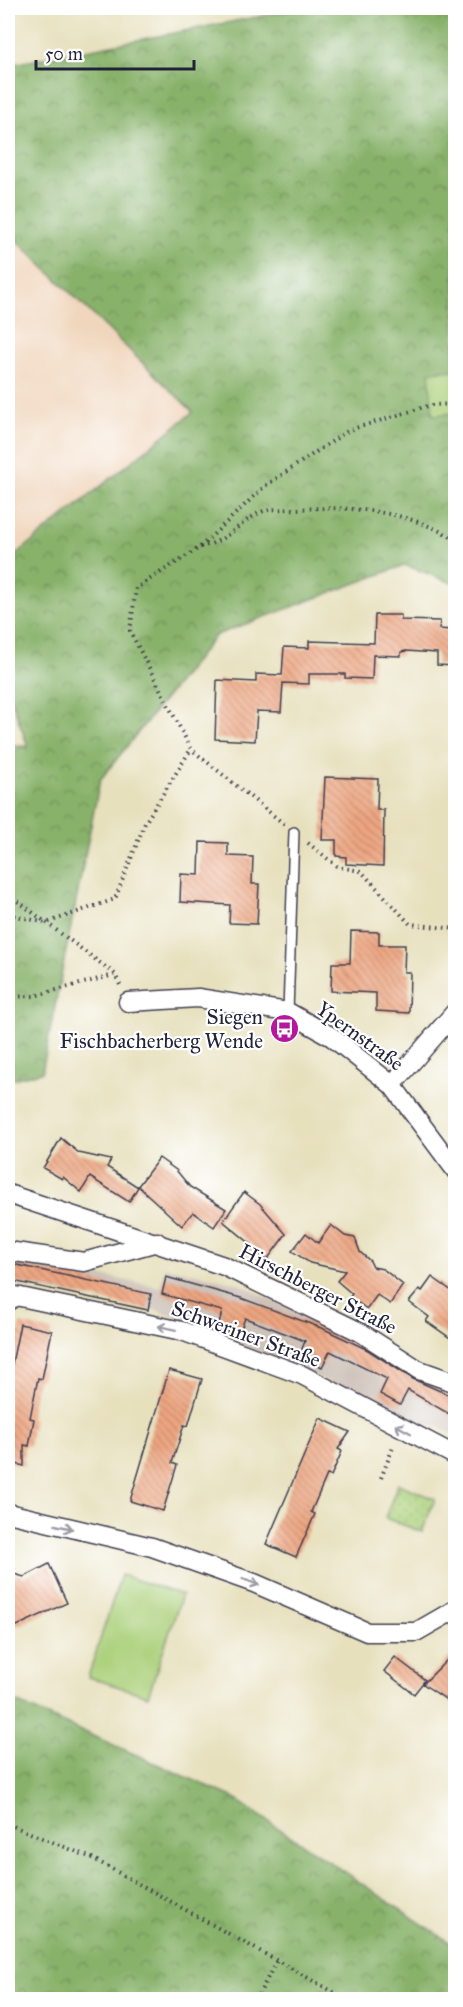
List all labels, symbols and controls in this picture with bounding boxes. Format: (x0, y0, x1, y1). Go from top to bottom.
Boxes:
scale bar (36, 33, 194, 71)
text: 50 m (45, 43, 83, 65)
street label: Ypernstraße (311, 996, 409, 1077)
place label: Siegen Fischbacherberg Wende (60, 1004, 263, 1054)
bus stop icon: Siegen Fischbacherberg Wende (268, 1013, 300, 1045)
street label: Hirschberger Straße (235, 1238, 401, 1340)
street label: Schweriner Straße (168, 1295, 324, 1373)
one-way arrow (158, 1322, 177, 1333)
one-way arrow (395, 1423, 413, 1434)
one-way arrow (55, 1521, 74, 1533)
one-way arrow (241, 1578, 260, 1589)

